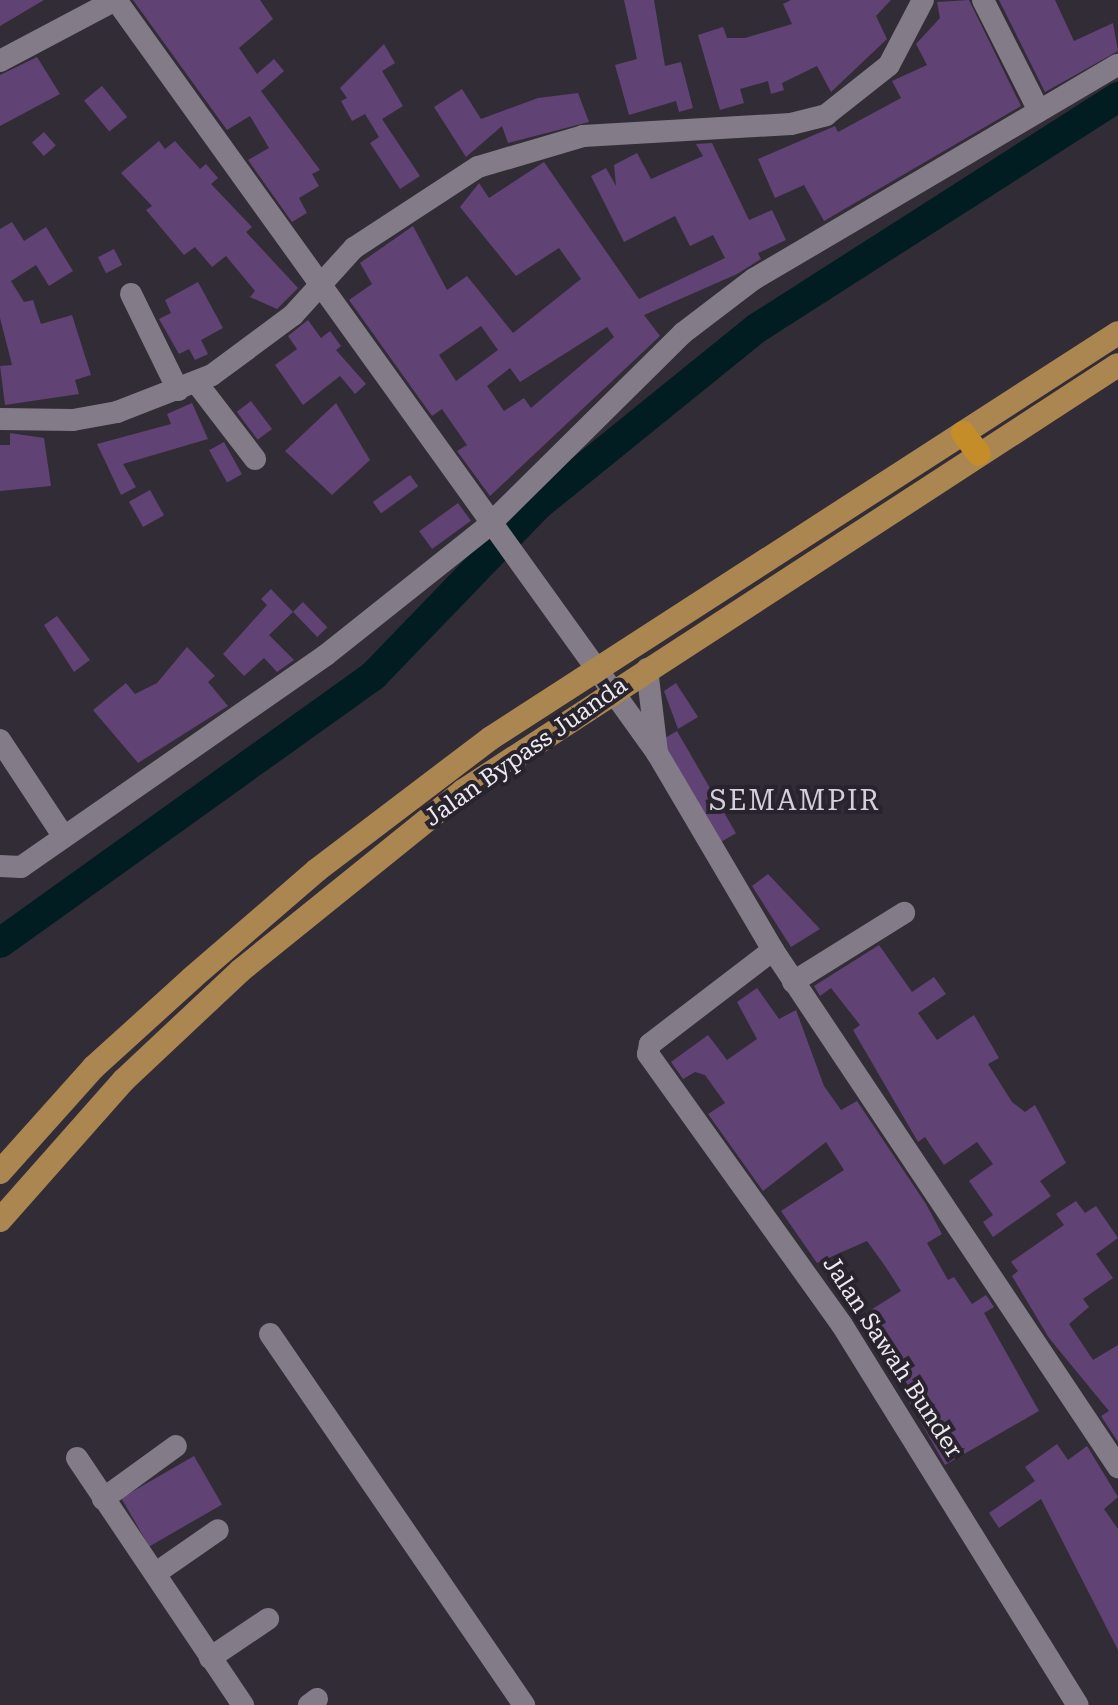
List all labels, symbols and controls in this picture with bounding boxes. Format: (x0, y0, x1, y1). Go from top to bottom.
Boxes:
street label: Jalan Bypass Juanda (419, 671, 633, 833)
district label: SEMAMPIR (709, 784, 881, 818)
street label: Jalan Sawah Bunder (816, 1251, 968, 1463)

